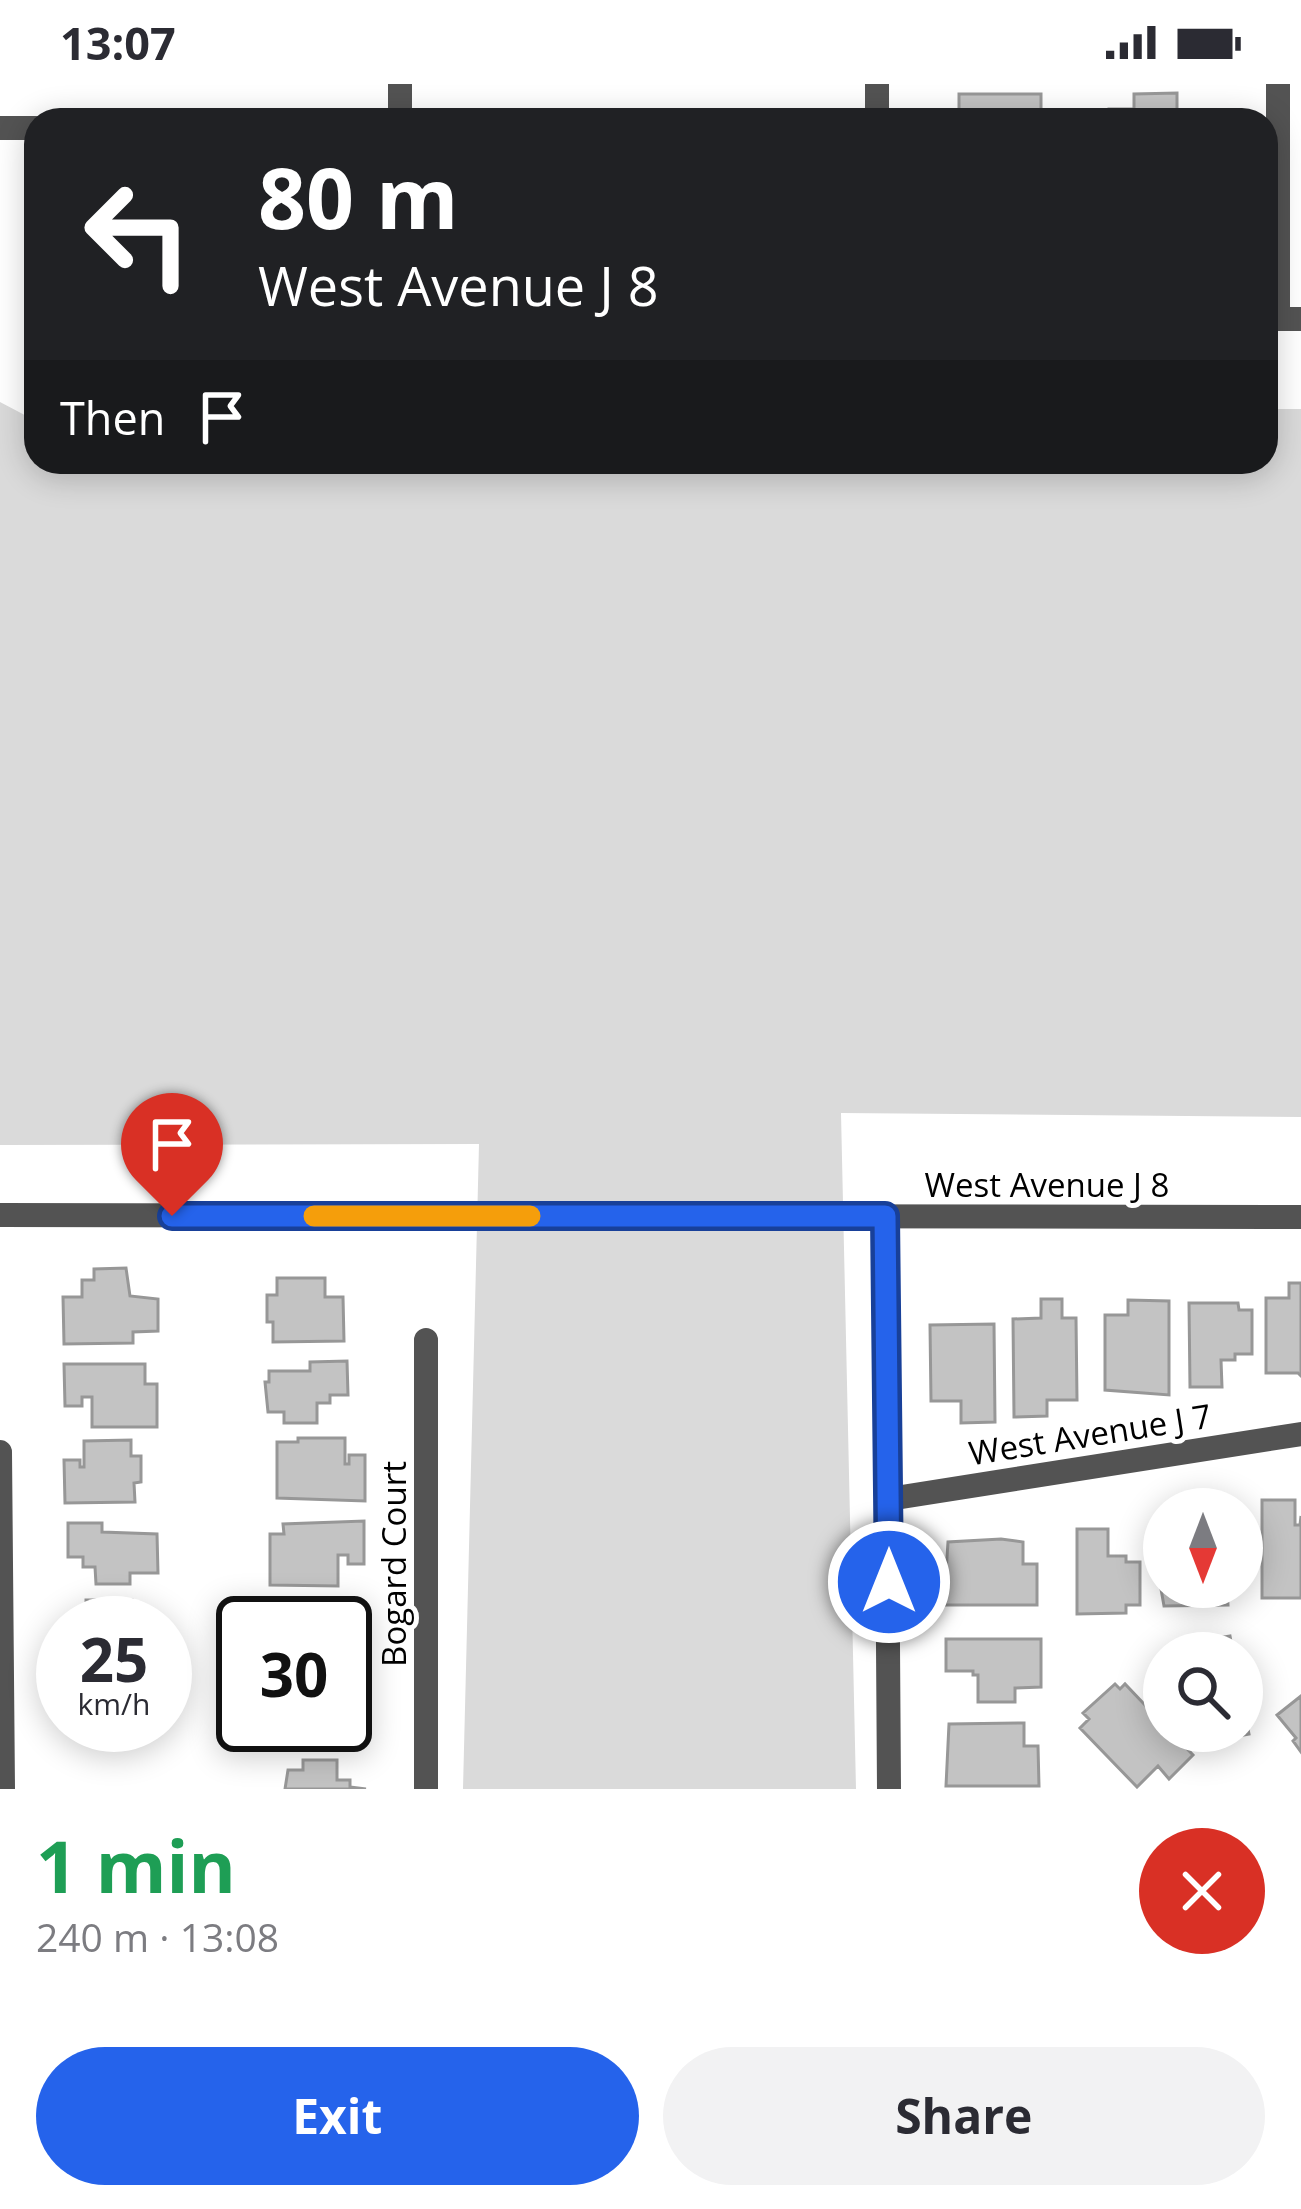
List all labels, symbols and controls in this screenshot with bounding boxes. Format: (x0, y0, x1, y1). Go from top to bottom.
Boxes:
text: 13:07 (60, 12, 176, 73)
text: 80 m (258, 139, 458, 254)
icon: left (60, 156, 216, 312)
text: West Avenue J 8 (258, 248, 659, 322)
icon: arrive (189, 384, 255, 450)
text: Then (60, 387, 165, 448)
pin (121, 1093, 223, 1216)
icon: arrive (139, 1111, 205, 1177)
street label: West Avenue J 8 (925, 1162, 1169, 1207)
street label: West Avenue J 7 (966, 1393, 1214, 1475)
street label: Bogard Court (371, 1461, 416, 1667)
north arrow (1143, 1488, 1263, 1608)
map controls (1143, 1488, 1263, 1752)
position arrow (826, 1519, 952, 1645)
speed limit sign: 30 (216, 1596, 372, 1752)
text: 25 (80, 1618, 148, 1700)
button: search (1143, 1632, 1263, 1752)
text: km/h (78, 1683, 150, 1724)
text: 1 min (36, 1816, 236, 1914)
button: close (1139, 1828, 1265, 1954)
text: 240 m · 13:08 (36, 1910, 279, 1963)
button: Exit (36, 2047, 639, 2185)
button: Share (663, 2047, 1265, 2185)

